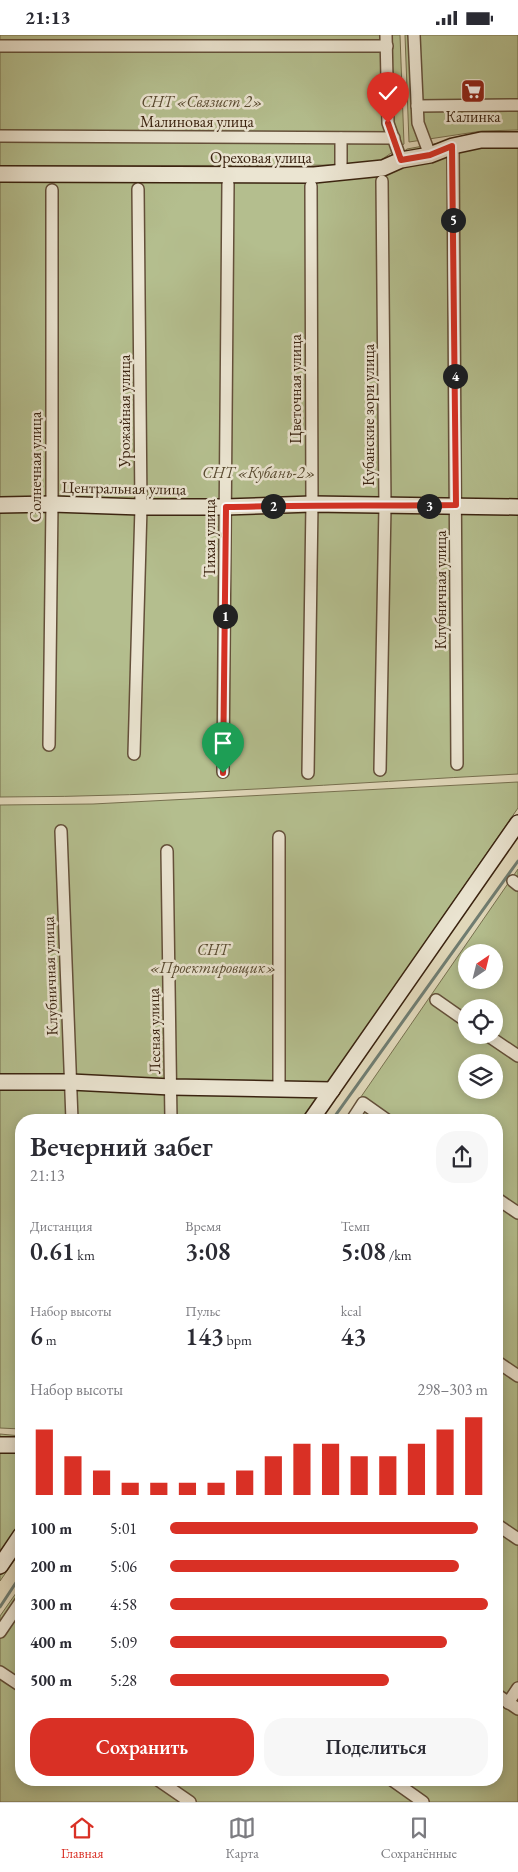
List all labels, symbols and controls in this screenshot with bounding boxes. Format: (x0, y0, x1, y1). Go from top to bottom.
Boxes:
text: 21:13 (25, 5, 71, 30)
pin (367, 72, 409, 123)
supermarket icon: Калинка (460, 78, 486, 104)
icon: check (374, 79, 402, 107)
park label: СНТ «Связист 2» (141, 91, 263, 112)
place label: Калинка (445, 106, 501, 127)
street label: Малиновая улица (140, 111, 254, 132)
street label: Ореховая улица (210, 147, 313, 168)
pin: 5 (440, 207, 466, 233)
text: 5 (450, 211, 457, 229)
street label: Цветочная улица (285, 334, 306, 444)
street label: Кубанские зори улица (358, 343, 379, 486)
street label: Урожайная улица (114, 354, 135, 468)
pin: 4 (442, 363, 468, 389)
text: 4 (452, 367, 459, 385)
street label: Солнечная улица (25, 411, 46, 522)
park label: СНТ «Кубань-2» (202, 462, 316, 483)
street label: Центральная улица (62, 476, 187, 500)
pin: 2 (260, 493, 286, 519)
pin: 3 (416, 493, 442, 519)
text: 2 (270, 497, 277, 515)
text: 3 (426, 497, 433, 515)
street label: Тихая улица (199, 498, 220, 577)
street label: Клубничная улица (430, 530, 451, 650)
pin: 1 (212, 603, 238, 629)
text: 1 (222, 607, 229, 625)
pin (202, 722, 244, 773)
icon: arrive (209, 729, 237, 757)
street label: Клубничная улица (37, 915, 63, 1036)
park label: СНТ «Проектировщик» (150, 939, 276, 978)
north arrow (458, 944, 502, 989)
map controls (458, 944, 503, 1099)
street label: Лесная улица (143, 987, 165, 1074)
button: locate (458, 999, 503, 1044)
button: layers (458, 1054, 503, 1099)
text: Вечерний забег (30, 1128, 213, 1164)
button: share (436, 1131, 488, 1183)
text: 21:13 (30, 1165, 65, 1186)
text: Дистанция (30, 1217, 92, 1235)
text: Время (185, 1217, 221, 1235)
text: Темп (341, 1217, 370, 1235)
text: 0.61 (30, 1235, 75, 1267)
text: 3:08 (185, 1235, 231, 1267)
text: 5:08 (341, 1235, 386, 1267)
text: km (75, 1246, 95, 1264)
text: /km (386, 1246, 412, 1264)
text: Набор высоты (30, 1302, 111, 1320)
text: Пульс (185, 1302, 221, 1320)
text: kcal (341, 1302, 362, 1320)
text: 6 (30, 1320, 43, 1352)
text: 143 (185, 1320, 224, 1352)
text: 43 (341, 1320, 366, 1352)
text: m (43, 1331, 57, 1349)
text: bpm (224, 1331, 252, 1349)
text: Набор высоты (30, 1379, 123, 1400)
text: 298–303 m (417, 1379, 488, 1400)
text: 100 m (30, 1518, 72, 1539)
text: 5:01 (110, 1518, 137, 1539)
text: 200 m (30, 1556, 72, 1577)
text: 5:06 (110, 1556, 137, 1577)
text: 300 m (30, 1594, 72, 1615)
text: 4:58 (110, 1594, 137, 1615)
text: 400 m (30, 1632, 72, 1653)
text: 5:09 (110, 1632, 137, 1653)
text: 500 m (30, 1670, 72, 1691)
text: 5:28 (110, 1670, 137, 1691)
button: Сохранить (30, 1718, 254, 1776)
button: Поделиться (264, 1718, 488, 1776)
tab: Главная (61, 1814, 104, 1862)
tab: Карта (225, 1814, 259, 1862)
tab: Сохранённые (381, 1814, 457, 1862)

